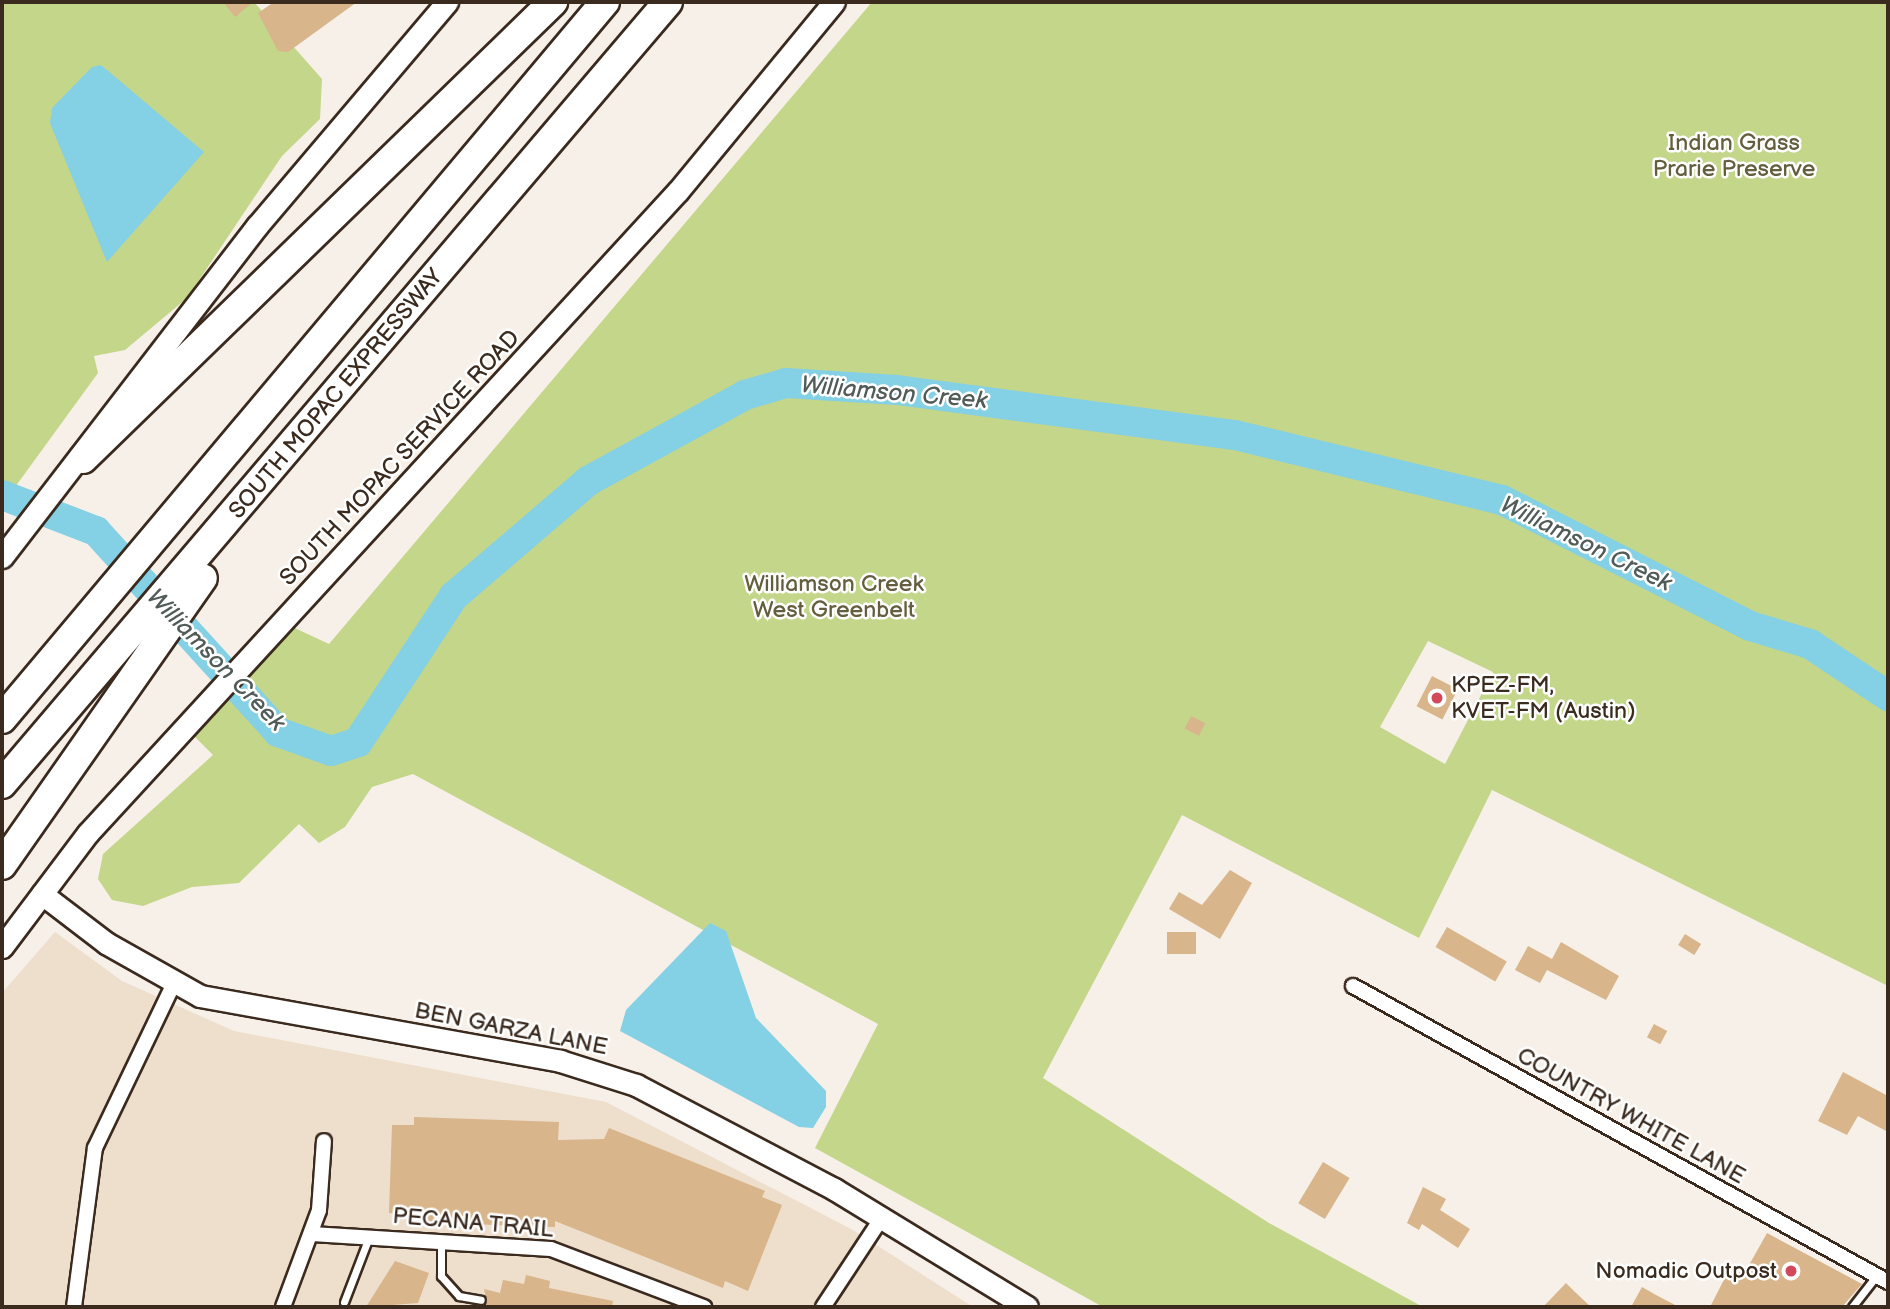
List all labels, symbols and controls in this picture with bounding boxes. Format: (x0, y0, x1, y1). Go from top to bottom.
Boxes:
park label: Indian Grass Prarie Preserve (1653, 129, 1815, 183)
street label: SOUTH MOPAC EXPRESSWAY (223, 263, 449, 525)
street label: SOUTH MOPAC SERVICE ROAD (274, 324, 526, 592)
water label: Williamson Creek (800, 371, 988, 415)
water label: Williamson Creek (1496, 490, 1676, 598)
park label: Williamson Creek West Greenbelt (744, 570, 924, 624)
water label: Williamson Creek (141, 583, 291, 737)
place label: KPEZ-FM, KVET-FM (Austin) (1451, 671, 1636, 725)
marker: KPEZ-FM, KVET-FM (Austin) (1429, 690, 1445, 706)
street label: BEN GARZA LANE (412, 997, 610, 1061)
street label: COUNTRY WHITE LANE (1512, 1041, 1750, 1191)
street label: PECANA TRAIL (391, 1202, 555, 1244)
place label: Nomadic Outpost (1595, 1257, 1777, 1285)
marker: Nomadic Outpost (1783, 1263, 1799, 1279)

